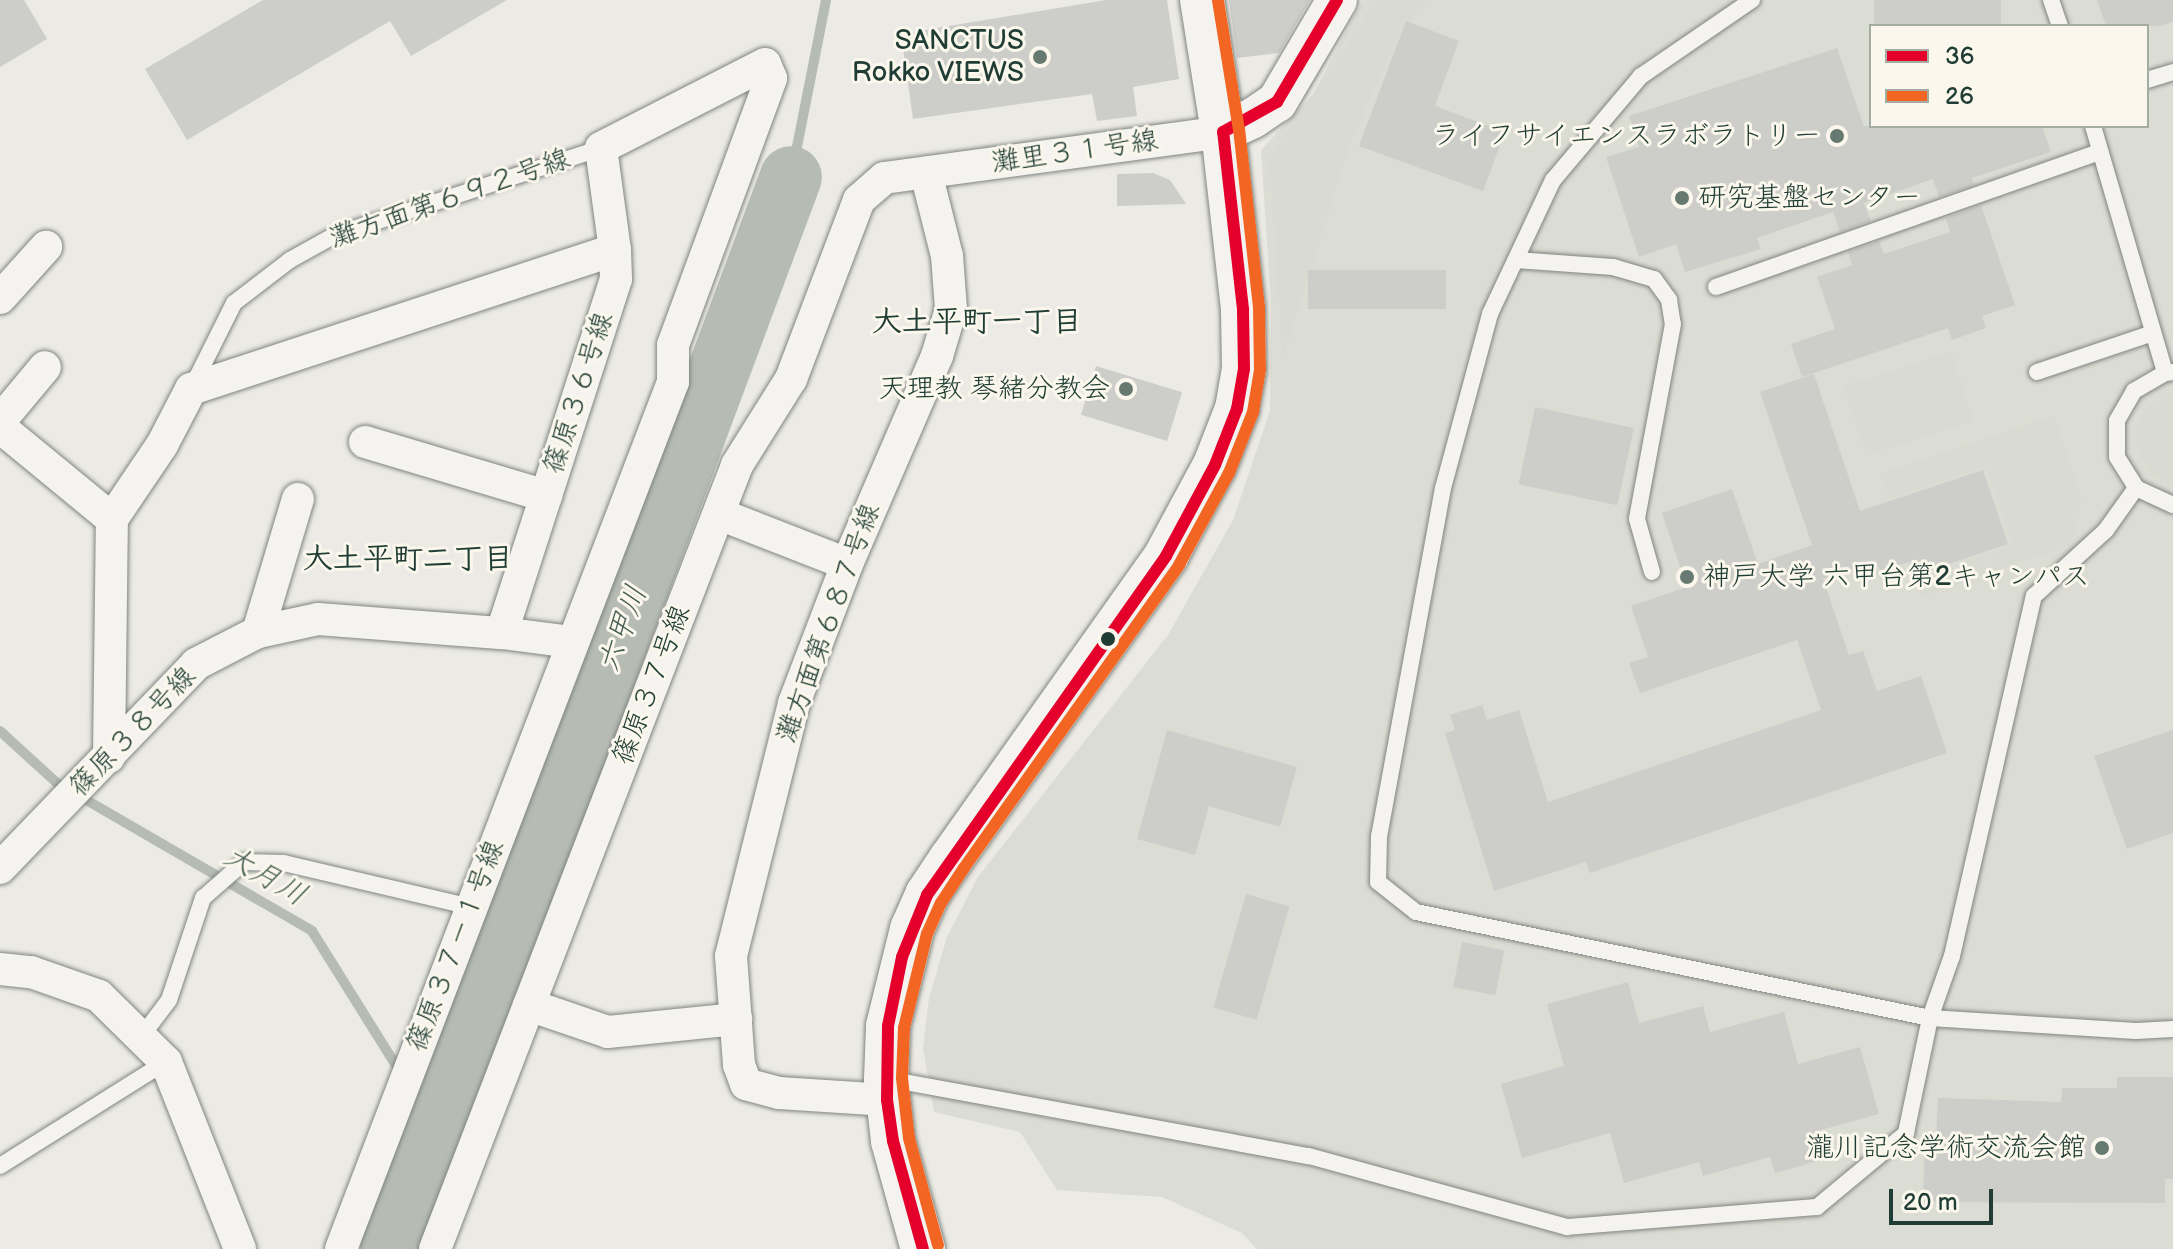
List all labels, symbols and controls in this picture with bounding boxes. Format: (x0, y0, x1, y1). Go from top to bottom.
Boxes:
place label: SANCTUS Rokko VIEWS (851, 24, 1024, 90)
legend (1869, 24, 2149, 128)
text: 36 (1945, 42, 1974, 71)
marker: SANCTUS Rokko VIEWS (1031, 48, 1049, 66)
text: 26 (1945, 82, 1974, 111)
place label: ライフサイエンスラボラトリー (1429, 119, 1821, 153)
street label: 灘里３１号線 (989, 124, 1161, 180)
marker: ライフサイエンスラボラトリー (1828, 127, 1846, 145)
street label: 灘方面第６９２号線 (325, 142, 575, 256)
place label: 研究基盤センター (1698, 181, 1922, 215)
marker: 研究基盤センター (1673, 189, 1691, 207)
district label: 大土平町一丁目 (872, 304, 1082, 340)
street label: 篠原３６号線 (537, 308, 621, 478)
place label: 天理教 琴緒分教会 (878, 372, 1110, 406)
marker: 天理教 琴緒分教会 (1117, 380, 1135, 398)
street label: 灘方面第６８７号線 (770, 499, 888, 747)
district label: 大土平町二丁目 (303, 541, 513, 577)
place label: 神戸大学 六甲台第2キャンパス (1703, 560, 2091, 594)
marker: 神戸大学 六甲台第2キャンパス (1678, 568, 1696, 586)
water label: 六甲川 (591, 581, 655, 677)
street label: 篠原３７号線 (606, 601, 698, 769)
unlabelled marker (1100, 631, 1116, 647)
street label: 篠原３８号線 (63, 660, 203, 804)
street label: 篠原３７－１号線 (400, 835, 512, 1057)
water label: 大月川 (217, 838, 313, 914)
place label: 瀧川記念学術交流会館 (1806, 1131, 2086, 1165)
marker: 瀧川記念学術交流会館 (2093, 1139, 2111, 1157)
scale bar (1893, 1173, 1997, 1223)
text: 20 m (1903, 1188, 1958, 1217)

